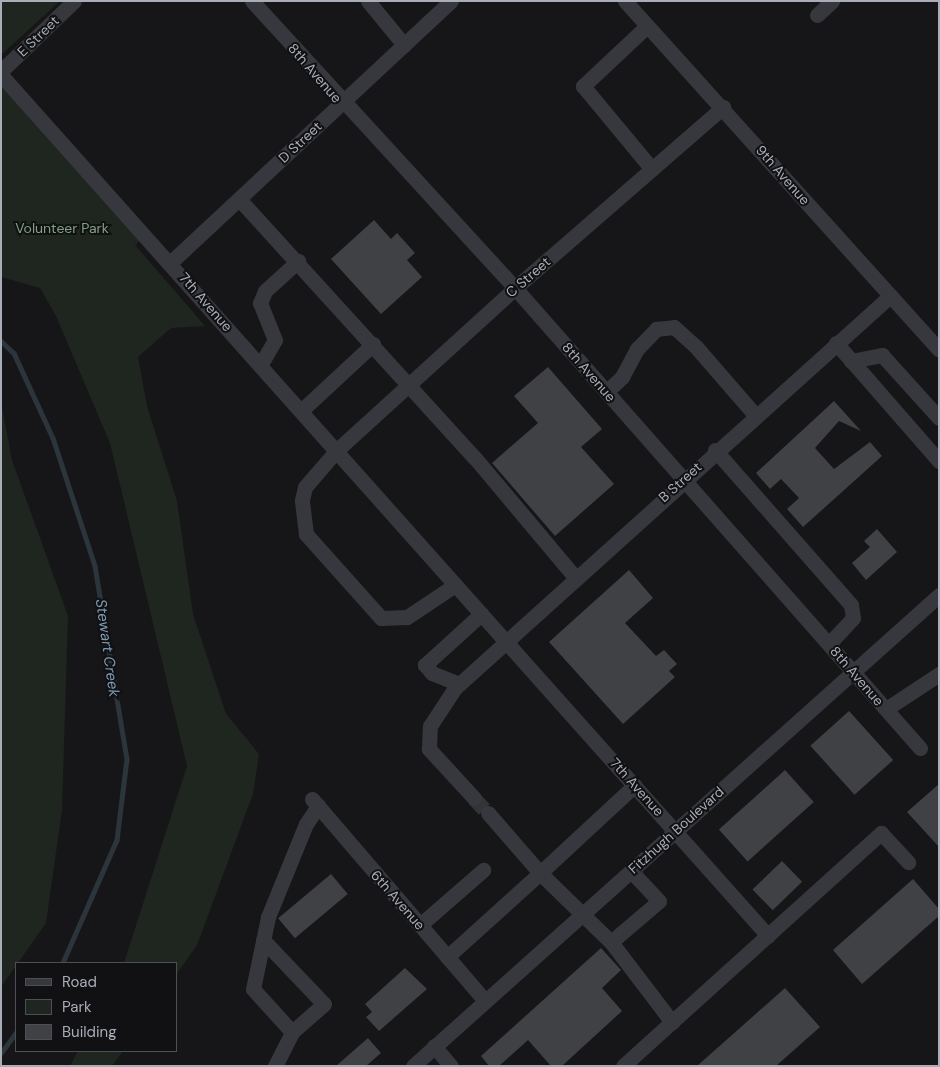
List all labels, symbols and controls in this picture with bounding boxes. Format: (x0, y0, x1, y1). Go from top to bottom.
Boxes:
street label: E Street (14, 12, 62, 60)
street label: 8th Avenue (285, 40, 345, 106)
street label: D Street (275, 118, 325, 166)
street label: 9th Avenue (753, 142, 813, 208)
park label: Volunteer Park (15, 220, 109, 236)
street label: C Street (502, 253, 554, 301)
street label: 7th Avenue (176, 269, 236, 335)
street label: 8th Avenue (559, 339, 619, 405)
street label: B Street (655, 458, 705, 506)
water label: Stewart Creek (91, 598, 123, 698)
street label: 8th Avenue (827, 643, 887, 709)
street label: 7th Avenue (607, 755, 667, 819)
street label: Fitzhugh Boulevard (625, 783, 727, 877)
street label: 6th Avenue (368, 867, 428, 933)
legend (15, 962, 178, 1052)
text: Road (62, 972, 97, 992)
text: Park (62, 997, 92, 1017)
text: Building (62, 1022, 117, 1042)

